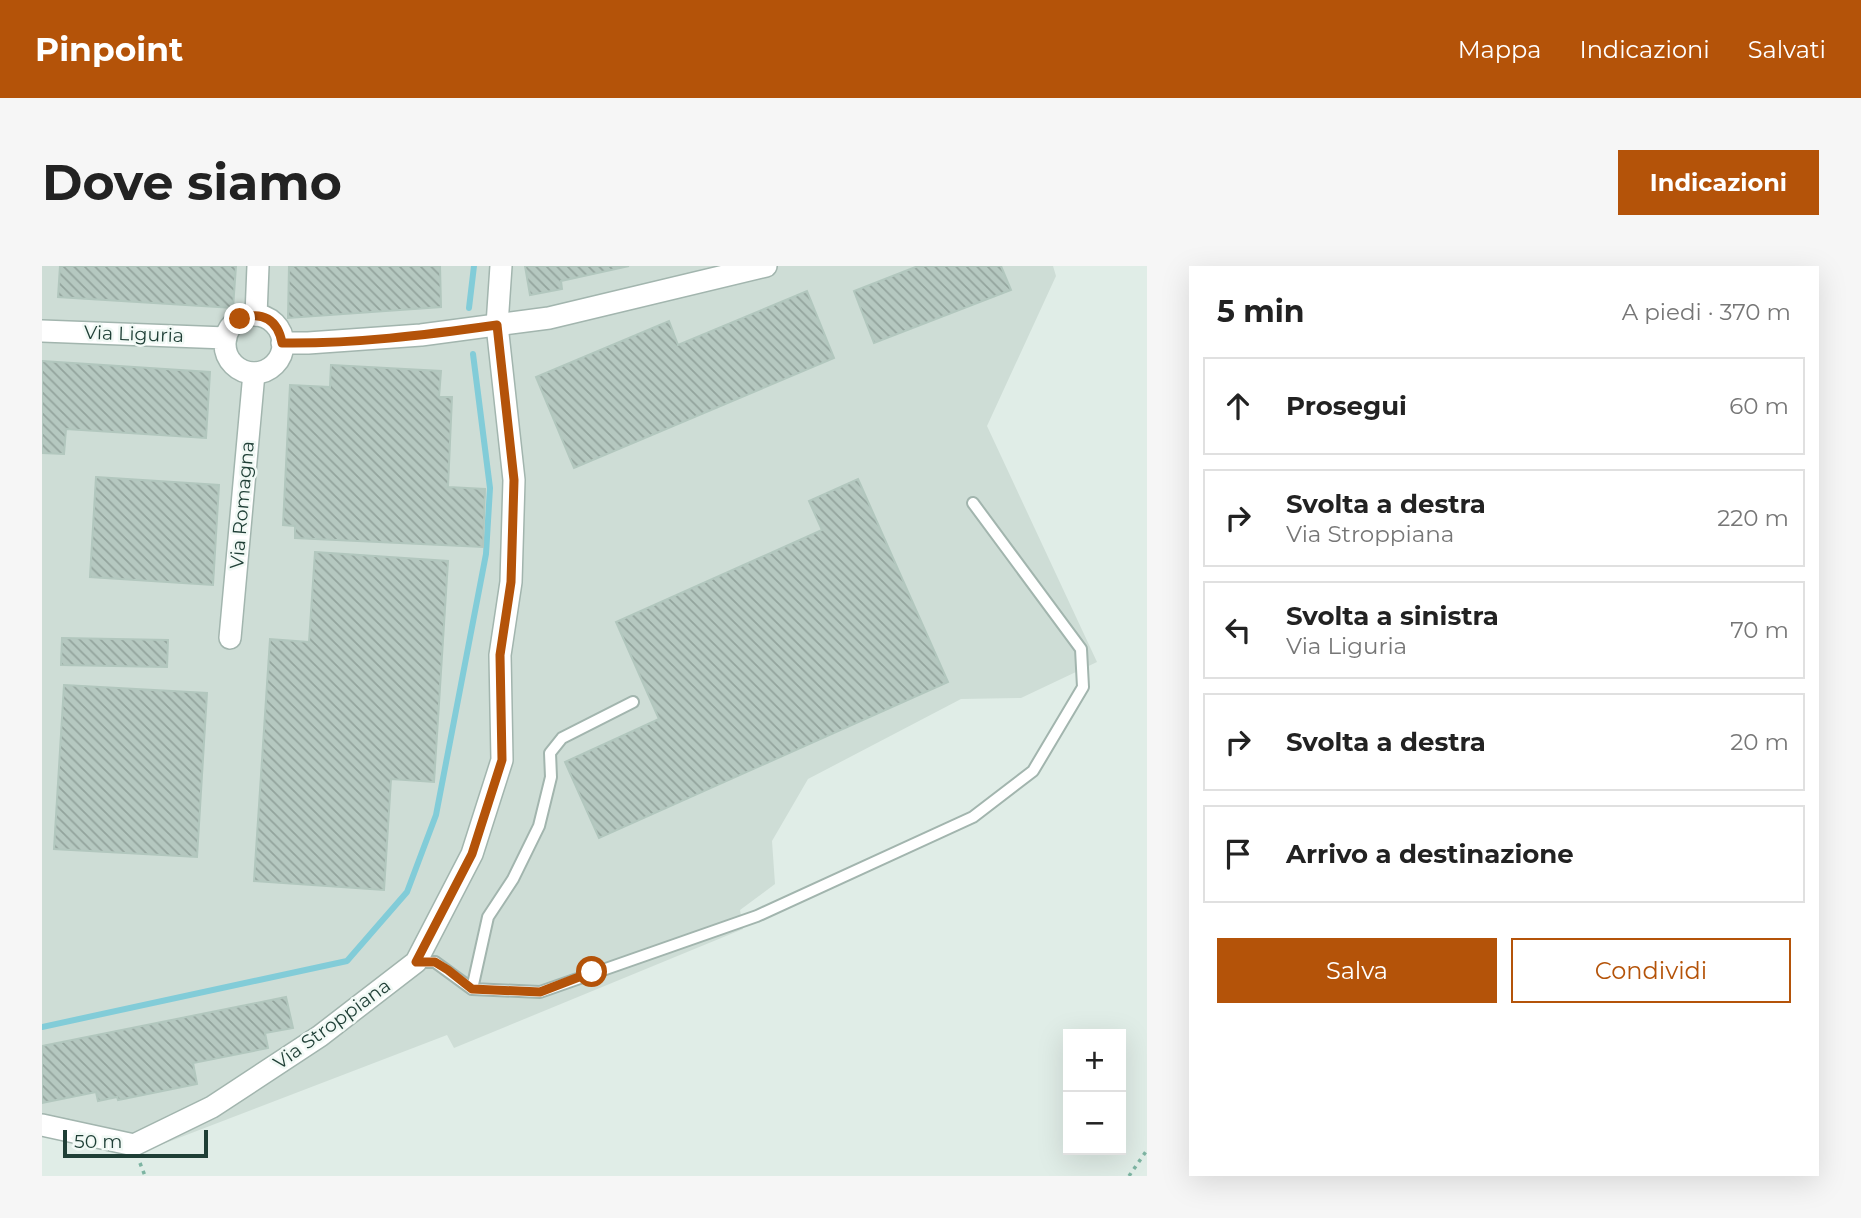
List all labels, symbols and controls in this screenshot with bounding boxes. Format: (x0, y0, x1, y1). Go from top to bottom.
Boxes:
text: Pinpoint (35, 29, 183, 69)
text: Mappa (1458, 35, 1541, 64)
text: Indicazioni (1579, 35, 1710, 64)
text: Salvati (1748, 35, 1826, 64)
button: Indicazioni (1618, 150, 1819, 215)
text: Dove siamo (42, 153, 342, 212)
text: 5 min (1217, 293, 1305, 330)
text: A piedi · 370 m (1622, 298, 1791, 326)
route end (224, 303, 255, 334)
street label: Via Liguria (84, 321, 184, 347)
icon: ahead (1219, 387, 1257, 425)
text: Prosegui (1286, 390, 1407, 422)
text: 60 m (1729, 392, 1789, 420)
street label: Via Romagna (225, 440, 259, 570)
text: Svolta a destra (1286, 488, 1486, 520)
icon: right (1219, 499, 1257, 537)
text: 220 m (1717, 504, 1789, 532)
text: Via Stroppiana (1286, 520, 1454, 548)
text: Svolta a sinistra (1286, 600, 1499, 632)
icon: left (1219, 611, 1257, 649)
text: 70 m (1730, 616, 1789, 644)
text: Via Liguria (1286, 632, 1407, 660)
icon: right (1219, 723, 1257, 761)
text: Svolta a destra (1286, 726, 1486, 758)
text: 20 m (1730, 728, 1789, 756)
icon: arrive (1219, 835, 1257, 873)
text: Arrivo a destinazione (1286, 838, 1574, 870)
button: Salva (1217, 938, 1497, 1003)
button: Condividi (1511, 938, 1791, 1003)
route start (576, 956, 607, 987)
street label: Via Stroppiana (269, 974, 395, 1074)
map controls (1063, 1029, 1126, 1155)
button: + (1063, 1029, 1126, 1092)
button: − (1063, 1092, 1126, 1155)
scale bar (63, 1127, 208, 1159)
text: 50 m (74, 1130, 122, 1153)

